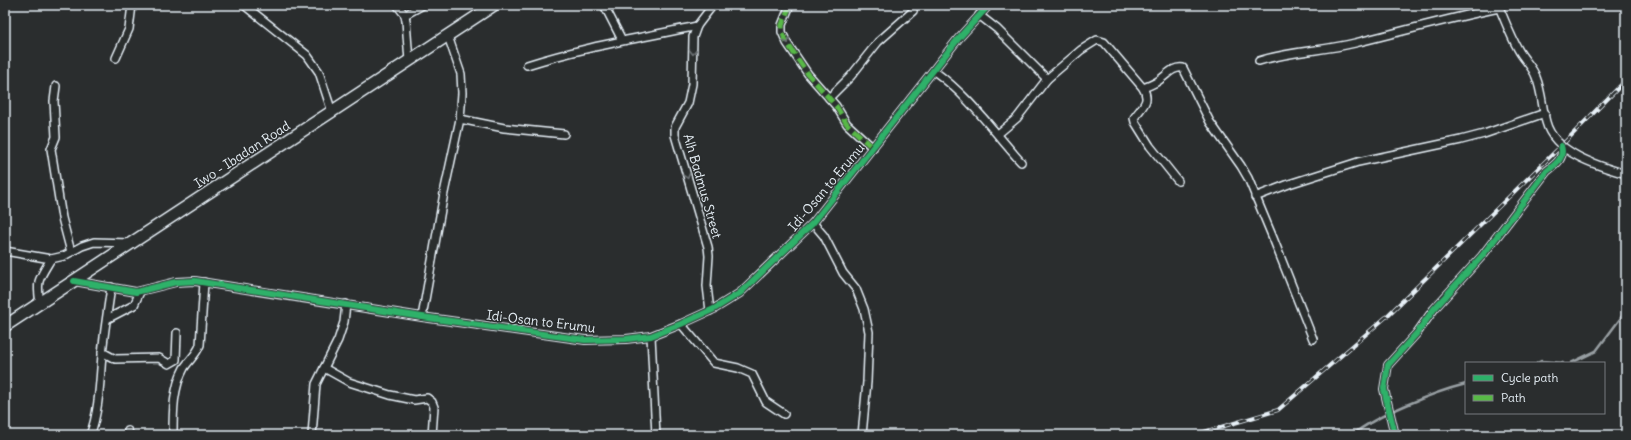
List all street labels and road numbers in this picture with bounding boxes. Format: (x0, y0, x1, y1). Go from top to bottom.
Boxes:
street label: Iwo - Ibadan Road (191, 117, 294, 192)
street label: Alh Badmus Street (679, 132, 726, 241)
street label: Idi-Osan to Erumu (785, 140, 868, 235)
street label: Idi-Osan to Erumu (485, 306, 597, 337)

